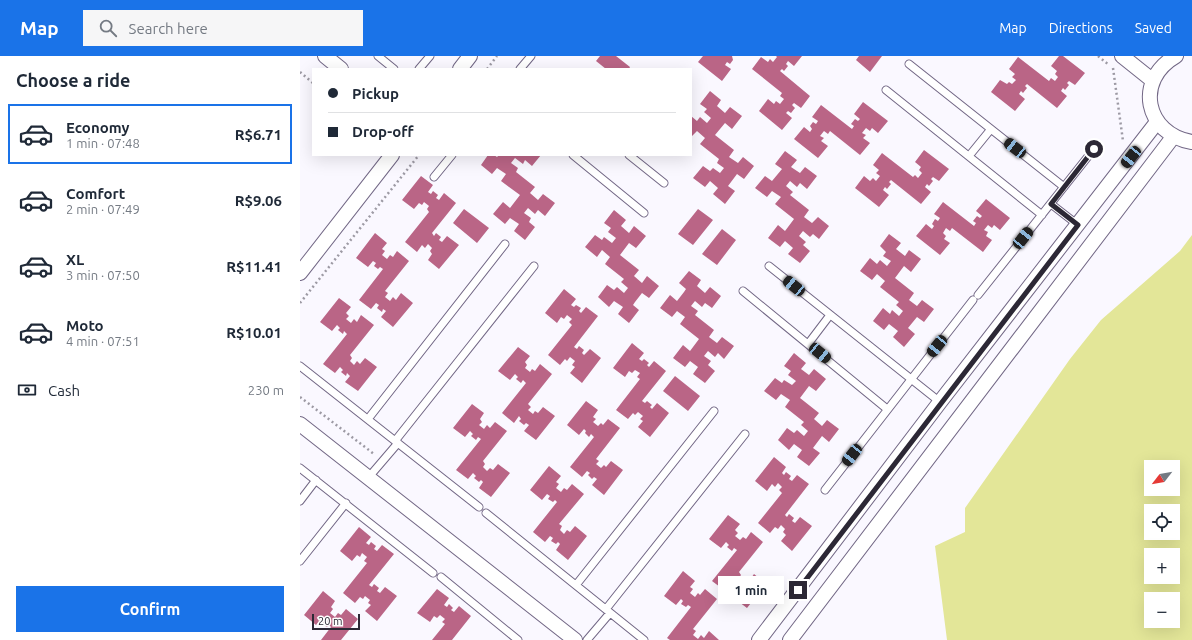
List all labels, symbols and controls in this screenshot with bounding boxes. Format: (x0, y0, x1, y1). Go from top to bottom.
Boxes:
search box (83, 10, 363, 46)
text: Map (20, 17, 59, 39)
icon: search (97, 17, 119, 39)
text: Search here (129, 20, 208, 37)
text: Map (999, 20, 1027, 36)
text: Directions (1049, 20, 1113, 36)
text: Saved (1135, 20, 1172, 36)
text: Choose a ride (16, 70, 130, 90)
text: Pickup (352, 85, 399, 102)
icon: car (18, 116, 54, 152)
text: Economy (66, 119, 130, 136)
text: Drop-off (352, 123, 414, 140)
text: R$6.71 (235, 126, 282, 143)
text: 1 min · 07:48 (66, 136, 140, 150)
car (1002, 136, 1028, 160)
route start (1085, 140, 1103, 158)
car (1119, 144, 1143, 170)
icon: car (18, 182, 54, 218)
text: Comfort (66, 185, 125, 202)
text: R$9.06 (235, 192, 282, 209)
text: 2 min · 07:49 (66, 202, 140, 216)
car (1011, 225, 1035, 251)
icon: car (18, 248, 54, 284)
text: XL (66, 251, 84, 268)
text: R$11.41 (226, 258, 282, 275)
text: 3 min · 07:50 (66, 268, 140, 282)
car (781, 274, 807, 298)
icon: car (18, 314, 54, 350)
text: Moto (66, 317, 104, 334)
text: R$10.01 (226, 324, 282, 341)
car (925, 333, 949, 359)
text: 4 min · 07:51 (66, 334, 140, 348)
car (807, 341, 833, 365)
icon: cash (16, 379, 38, 401)
text: Cash (48, 382, 80, 399)
text: 230 m (248, 383, 284, 397)
car (840, 442, 864, 468)
north arrow (1144, 460, 1180, 496)
map controls (1144, 460, 1180, 628)
button: locate (1144, 504, 1180, 540)
button: + (1144, 548, 1180, 584)
callout: 1 min (718, 576, 784, 604)
route end (789, 581, 807, 599)
text: 1 min (735, 583, 767, 597)
button: Confirm (16, 586, 284, 632)
button: − (1144, 592, 1180, 628)
scale bar (312, 612, 360, 631)
text: 20 m (318, 615, 342, 627)

